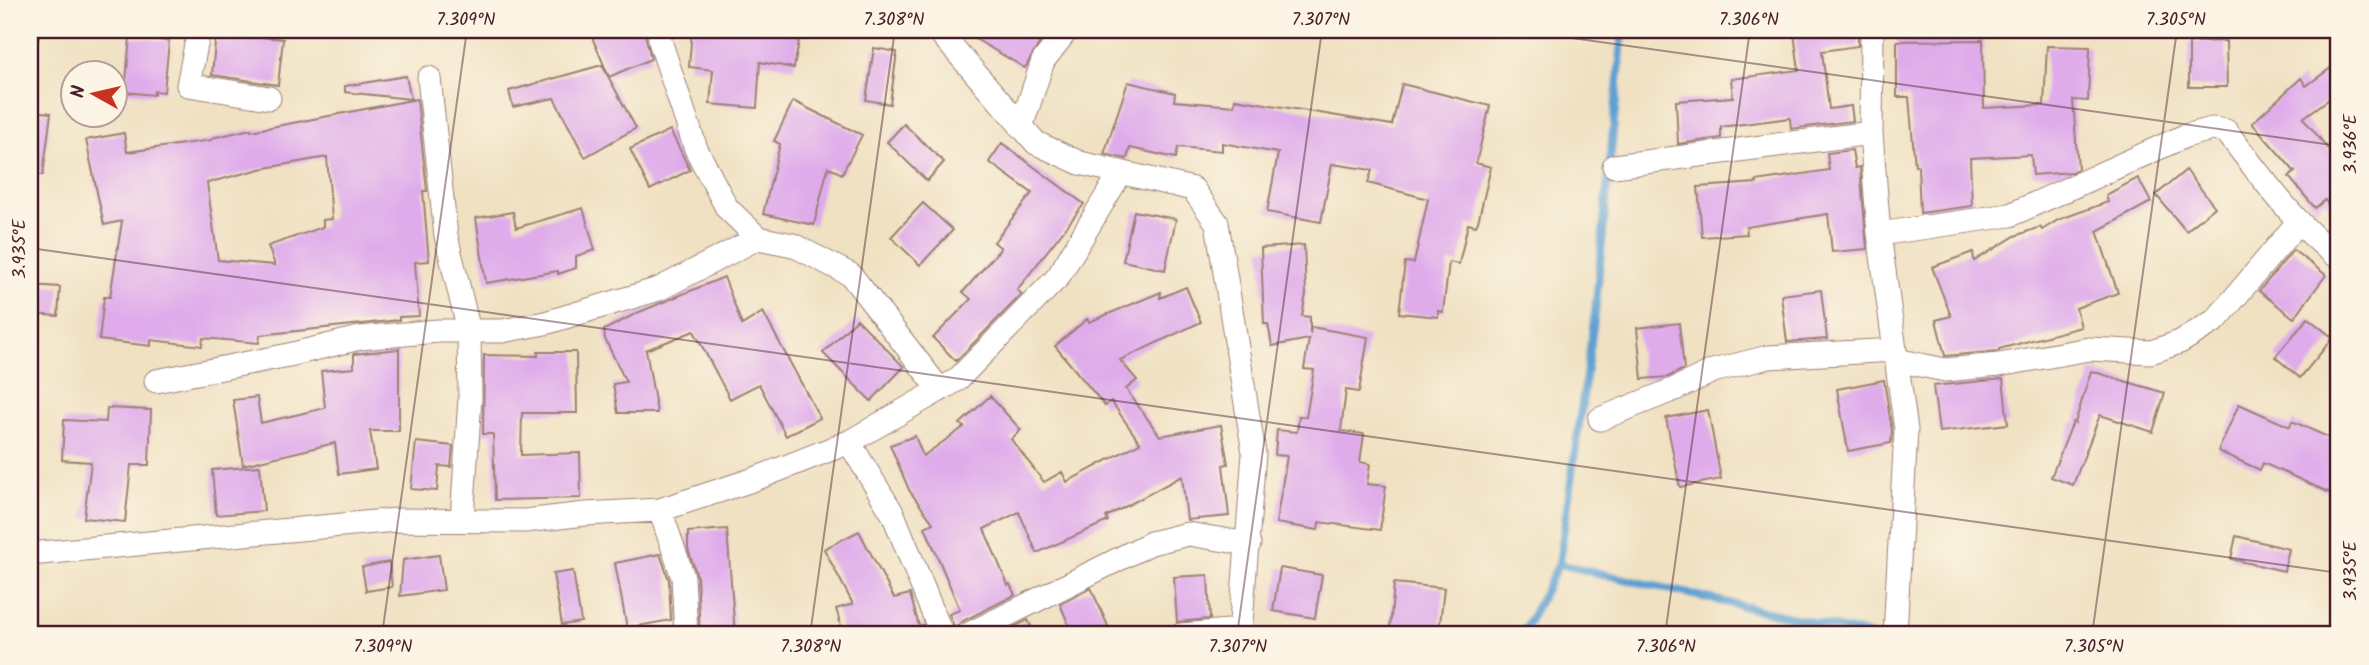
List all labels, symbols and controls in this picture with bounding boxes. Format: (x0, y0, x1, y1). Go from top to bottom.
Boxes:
text: 7.309°N (437, 6, 495, 35)
text: 7.308°N (864, 6, 924, 35)
text: 7.307°N (1292, 6, 1350, 35)
text: 7.306°N (1719, 6, 1779, 35)
text: 7.305°N (2146, 6, 2206, 35)
north arrow (60, 60, 130, 130)
text: N (63, 84, 95, 100)
text: 3.936°E (2337, 113, 2366, 174)
text: 3.935°E (6, 219, 35, 279)
text: 3.935°E (2337, 541, 2366, 601)
text: 7.309°N (354, 633, 412, 662)
text: 7.308°N (781, 633, 841, 662)
text: 7.307°N (1209, 633, 1267, 662)
text: 7.306°N (1636, 633, 1696, 662)
text: 7.305°N (2064, 633, 2124, 662)

